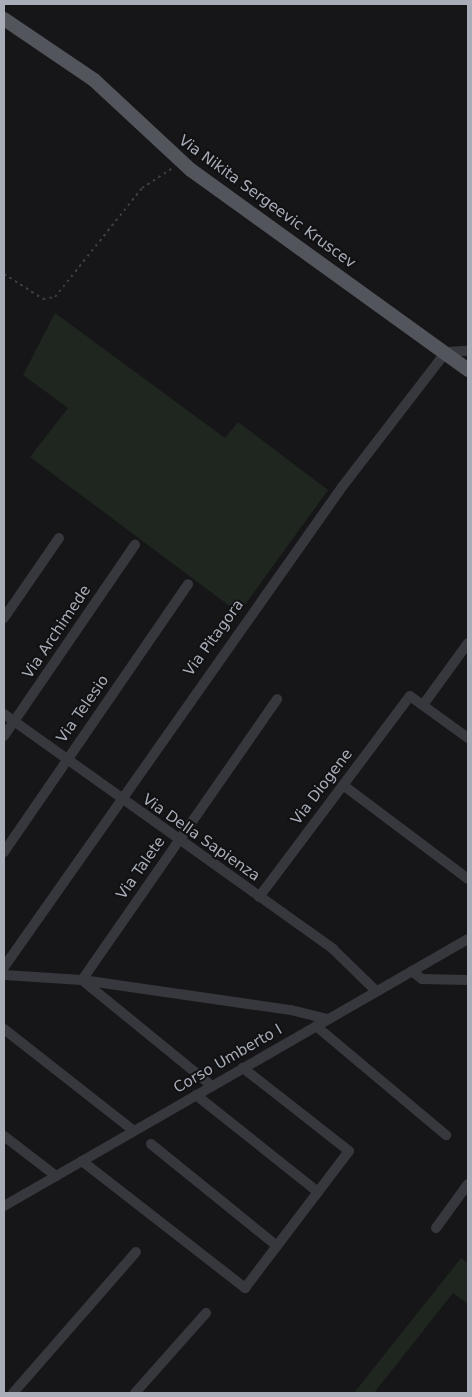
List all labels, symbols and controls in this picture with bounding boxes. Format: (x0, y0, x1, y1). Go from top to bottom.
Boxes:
street label: Via Nikita Sergeevic Kruscev (175, 132, 359, 272)
street label: Via Archimede (19, 582, 95, 682)
street label: Via Pitagora (180, 596, 248, 680)
street label: Via Telesio (53, 672, 113, 746)
street label: Via Diogene (288, 745, 356, 829)
street label: Via Della Sapienza (139, 791, 263, 885)
street label: Via Talete (113, 833, 169, 903)
street label: Corso Umberto I (171, 1021, 285, 1097)

